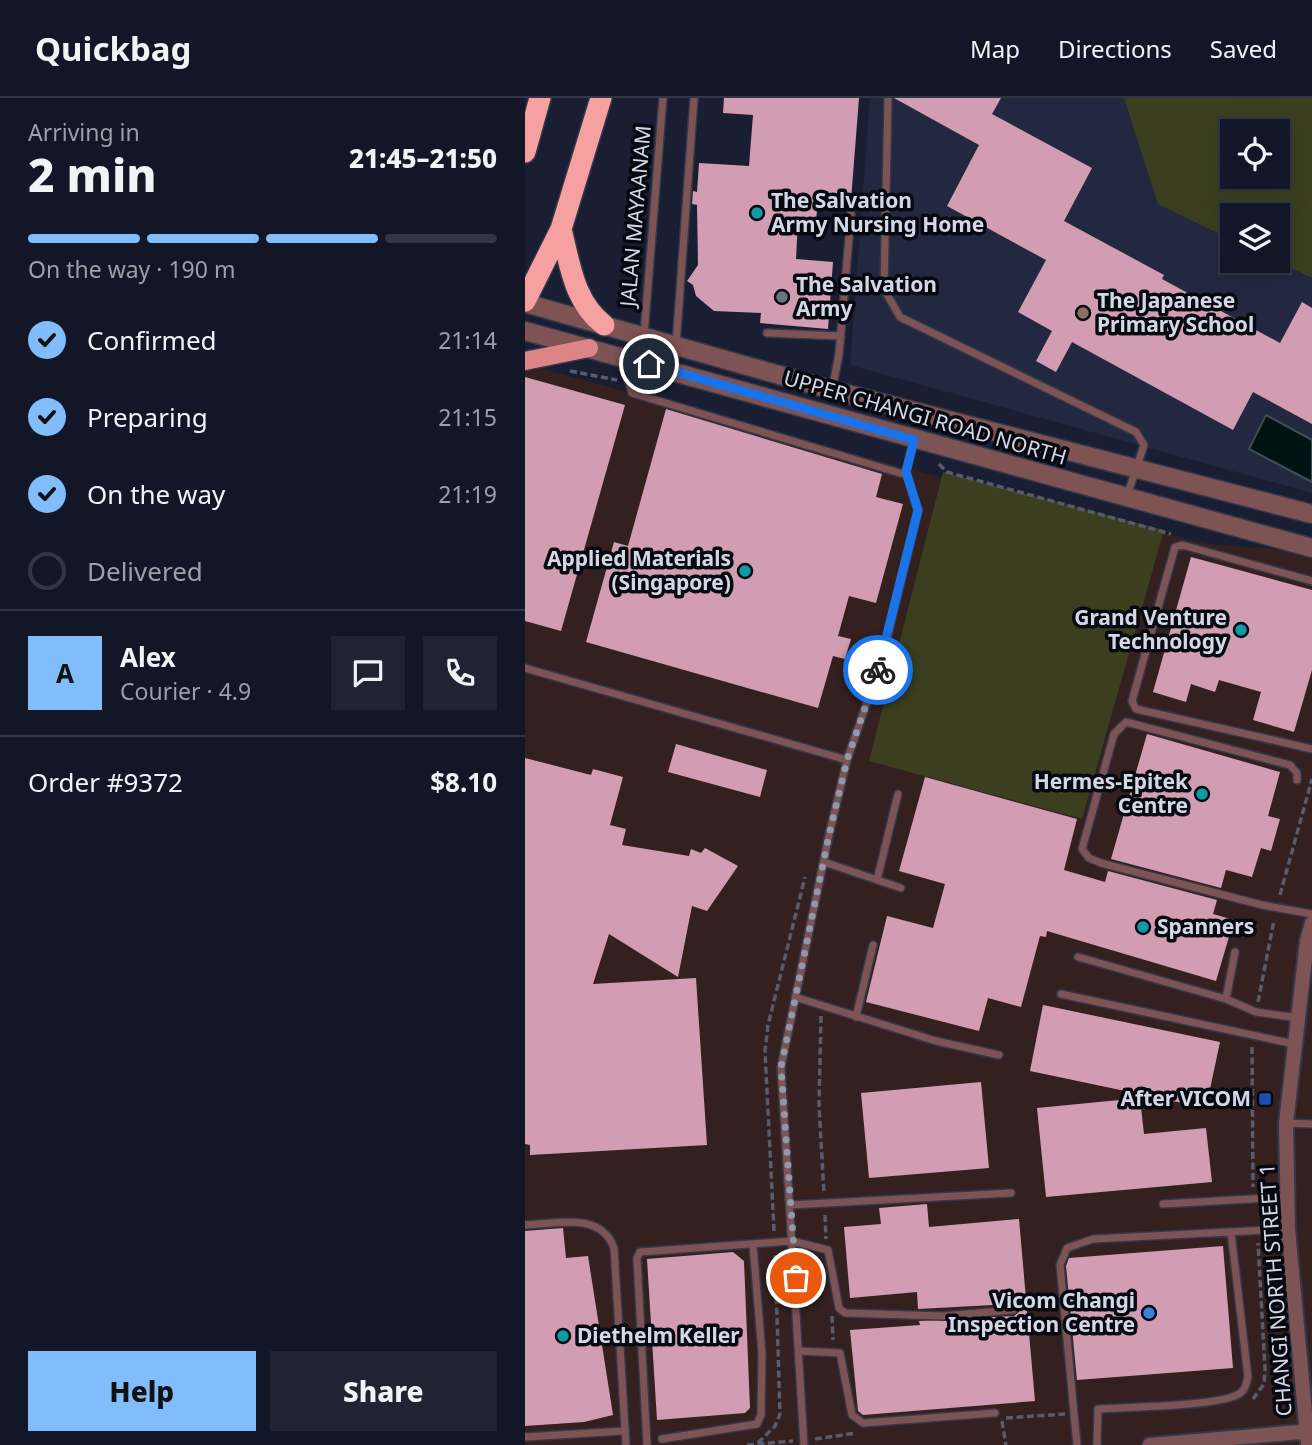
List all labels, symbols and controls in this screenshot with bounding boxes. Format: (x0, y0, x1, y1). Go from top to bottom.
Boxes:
text: Quickbag (35, 26, 191, 71)
text: Map (970, 32, 1020, 65)
text: Directions (1058, 32, 1172, 65)
text: Saved (1210, 32, 1277, 65)
text: Arriving in (28, 116, 140, 148)
map controls (1220, 119, 1290, 273)
button: locate (1220, 119, 1290, 189)
street label: JALAN MAYAANAM (613, 124, 657, 310)
text: 21:45–21:50 (349, 140, 497, 176)
text: 2 min (28, 143, 157, 205)
place label: The Salvation Army Nursing Home (771, 186, 984, 238)
button: layers (1220, 203, 1290, 273)
marker: The Salvation Army Nursing Home (749, 205, 765, 221)
text: On the way · 190 m (28, 253, 235, 285)
place label: The Salvation Army (796, 270, 937, 322)
place label: The Japanese Primary School (1097, 286, 1254, 338)
marker: The Salvation Army (774, 289, 790, 305)
marker: The Japanese Primary School (1075, 305, 1091, 321)
icon: check (28, 321, 66, 359)
text: Confirmed (87, 322, 217, 358)
text: 21:14 (438, 324, 497, 356)
pin (619, 334, 679, 394)
icon: home (630, 345, 668, 383)
street label: UPPER CHANGI ROAD NORTH (781, 363, 1070, 471)
icon: check (28, 398, 66, 436)
text: Preparing (87, 399, 208, 435)
text: 21:15 (438, 401, 497, 433)
icon: check (28, 475, 66, 513)
text: On the way (87, 476, 225, 512)
text: 21:19 (438, 478, 497, 510)
place label: Applied Materials (Singapore) (547, 544, 731, 596)
text: Delivered (87, 553, 203, 589)
marker: Applied Materials (Singapore) (737, 563, 753, 579)
place label: Grand Venture Technology (1074, 603, 1227, 655)
marker: Grand Venture Technology (1233, 622, 1249, 638)
courier (843, 635, 913, 705)
button: chat (331, 636, 405, 710)
button: phone (423, 636, 497, 710)
text: Alex (120, 639, 176, 675)
icon: bike (859, 651, 897, 689)
text: A (56, 655, 74, 691)
text: Courier · 4.9 (120, 675, 251, 707)
text: Order #9372 (28, 764, 183, 800)
text: $8.10 (430, 764, 497, 800)
place label: Hermes-Epitek Centre (1034, 767, 1189, 819)
marker: Hermes-Epitek Centre (1194, 786, 1210, 802)
place label: Spanners (1157, 912, 1254, 940)
marker: Spanners (1135, 919, 1151, 935)
place label: After VICOM (1121, 1084, 1251, 1112)
marker: After VICOM (1257, 1091, 1273, 1107)
street label: CHANGI NORTH STREET 1 (1252, 1163, 1298, 1417)
pin (766, 1248, 826, 1308)
icon: bag (777, 1259, 815, 1297)
place label: Vicom Changi Inspection Centre (948, 1286, 1135, 1338)
marker: Vicom Changi Inspection Centre (1141, 1305, 1157, 1321)
place label: Diethelm Keller (577, 1321, 740, 1349)
marker: Diethelm Keller (555, 1328, 571, 1344)
button: Help (28, 1351, 256, 1431)
button: Share (270, 1351, 497, 1431)

